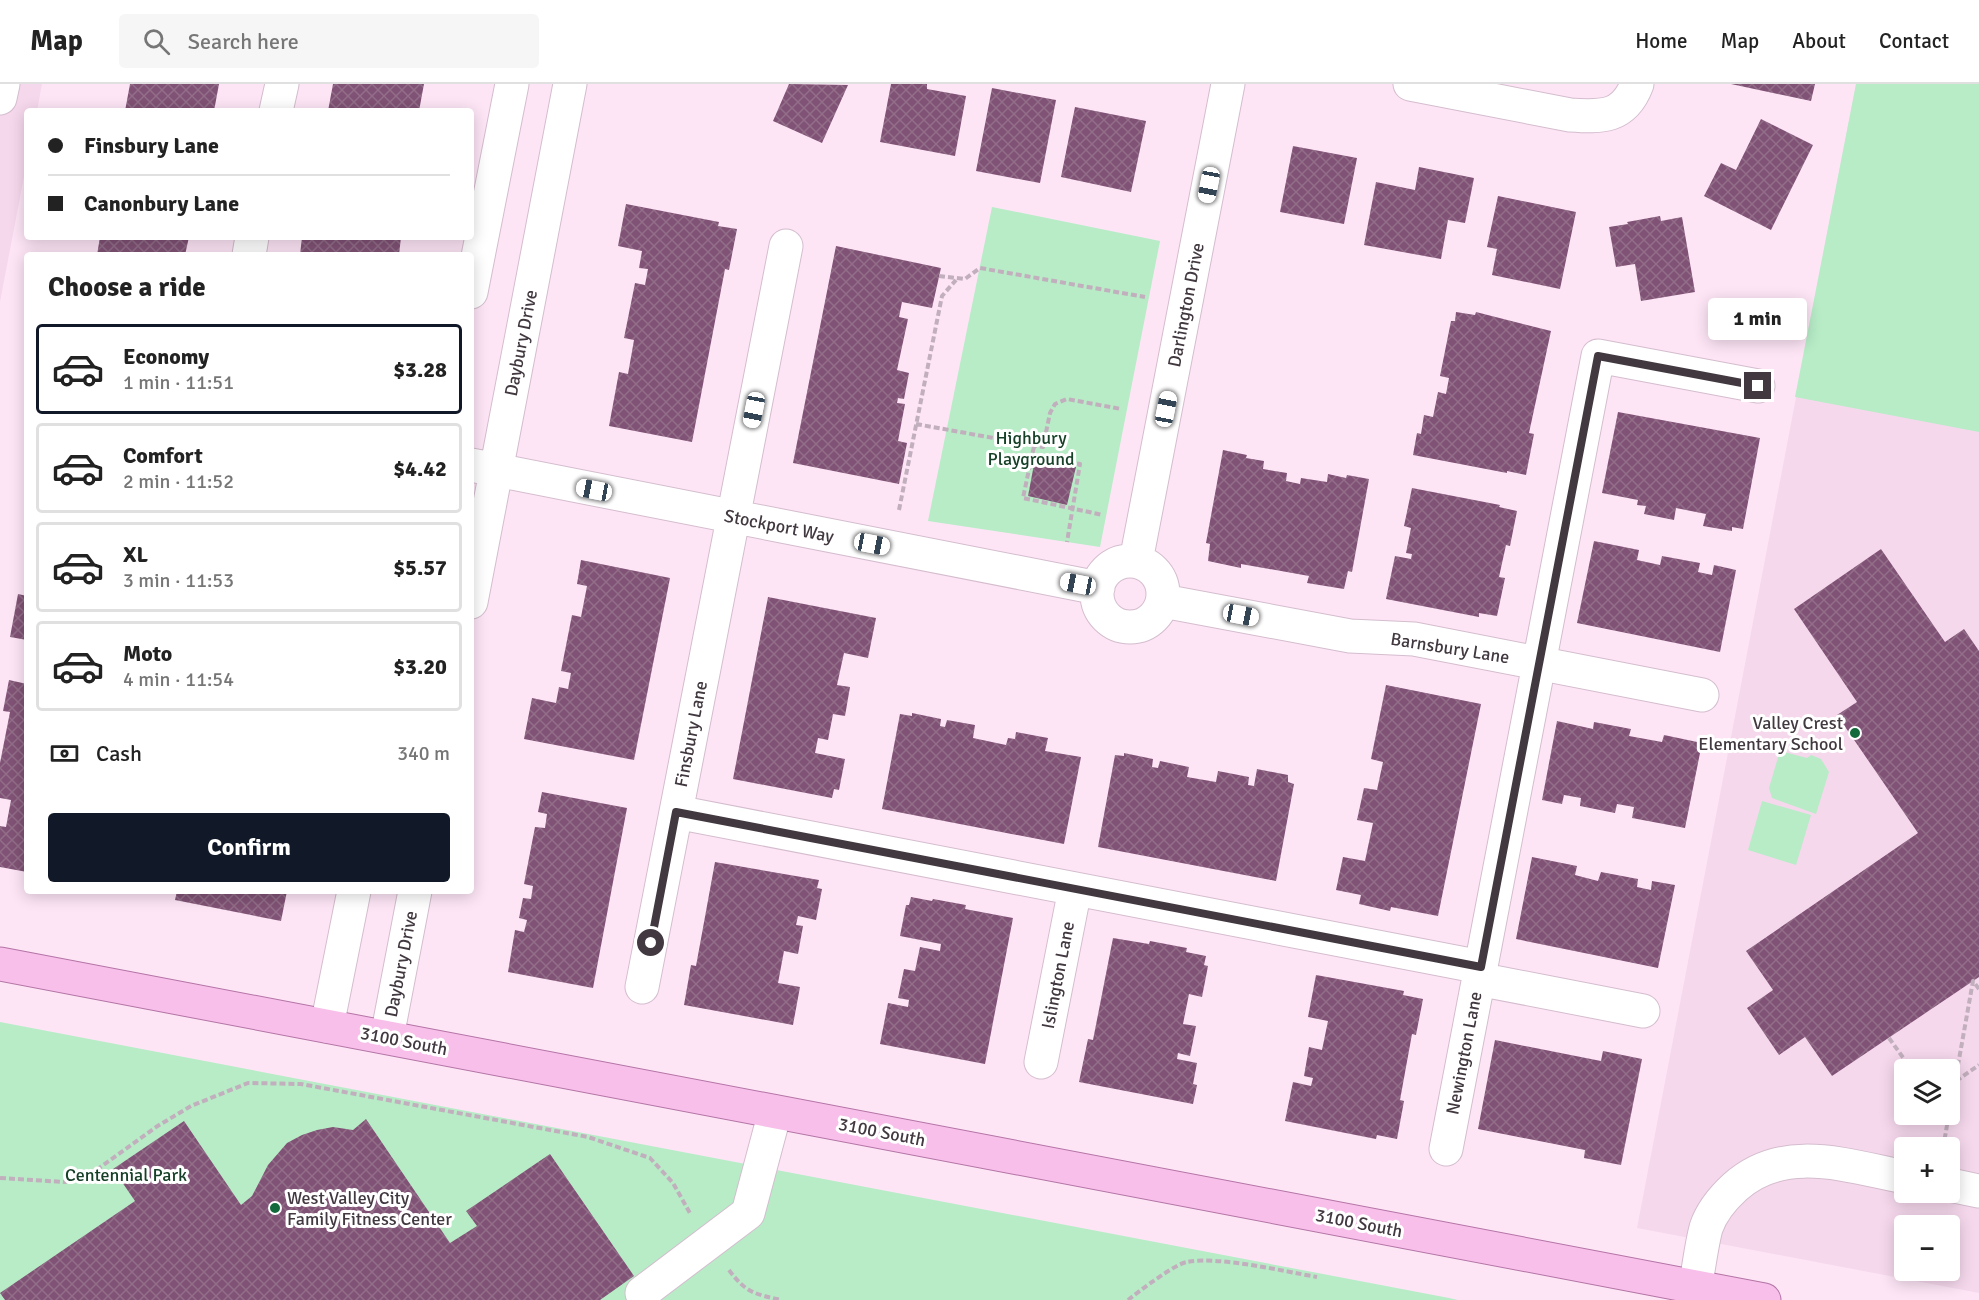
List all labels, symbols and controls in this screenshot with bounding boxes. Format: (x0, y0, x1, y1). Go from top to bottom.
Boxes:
search box (119, 14, 539, 68)
text: Map (30, 24, 83, 58)
icon: search (140, 25, 173, 58)
text: Search here (188, 28, 299, 55)
text: Home (1635, 28, 1688, 54)
text: Map (1721, 28, 1759, 54)
text: About (1792, 28, 1846, 54)
text: Contact (1879, 28, 1949, 54)
text: Finsbury Lane (84, 132, 219, 159)
car (1197, 166, 1221, 204)
text: Canonbury Lane (84, 190, 239, 217)
street label: Darlington Drive (1163, 241, 1209, 369)
text: Choose a ride (48, 271, 206, 304)
street label: Daybury Drive (500, 288, 542, 398)
callout: 1 min (1708, 299, 1808, 341)
text: 1 min (1733, 306, 1782, 331)
icon: car (51, 342, 105, 396)
text: Economy (123, 343, 209, 370)
text: $3.28 (393, 356, 447, 383)
text: 1 min · 11:51 (123, 370, 234, 395)
route end (1744, 372, 1771, 399)
car (1154, 390, 1178, 428)
car (742, 391, 766, 429)
park label: Highbury Playground (987, 427, 1075, 470)
icon: car (51, 441, 105, 495)
text: Comfort (123, 442, 203, 469)
text: $4.42 (393, 455, 447, 482)
text: 2 min · 11:52 (123, 469, 234, 494)
car (575, 478, 613, 502)
street label: Stockport Way (722, 505, 836, 548)
car (853, 532, 891, 556)
icon: car (51, 540, 105, 594)
text: XL (123, 541, 148, 568)
text: $5.57 (393, 554, 447, 581)
text: 3 min · 11:53 (123, 568, 234, 593)
car (1059, 572, 1097, 596)
car (1222, 603, 1260, 627)
street label: Barnsbury Lane (1389, 628, 1511, 668)
icon: car (51, 639, 105, 693)
text: Moto (123, 640, 172, 667)
text: $3.20 (393, 653, 447, 680)
text: 4 min · 11:54 (123, 667, 234, 692)
street label: Finsbury Lane (670, 679, 712, 789)
place label: Valley Crest Elementary School (1698, 712, 1843, 755)
marker: Valley Crest Elementary School (1848, 726, 1862, 740)
icon: cash (48, 737, 81, 770)
text: Cash (96, 740, 142, 767)
text: 340 m (397, 741, 450, 766)
button: Confirm (48, 813, 450, 882)
street label: Daybury Drive (380, 909, 422, 1019)
street label: Islington Lane (1037, 919, 1079, 1031)
route start (637, 929, 664, 956)
street label: Newington Lane (1441, 990, 1487, 1116)
street label: 3100 South (359, 1022, 449, 1060)
map controls (1894, 1059, 1960, 1281)
button: layers (1894, 1059, 1960, 1125)
street label: 3100 South (837, 1113, 927, 1151)
button: + (1894, 1137, 1960, 1203)
park label: Centennial Park (65, 1164, 187, 1186)
place label: West Valley City Family Fitness Center (287, 1187, 452, 1230)
marker: West Valley City Family Fitness Center (268, 1201, 282, 1215)
street label: 3100 South (1314, 1204, 1404, 1242)
button: − (1894, 1215, 1960, 1281)

